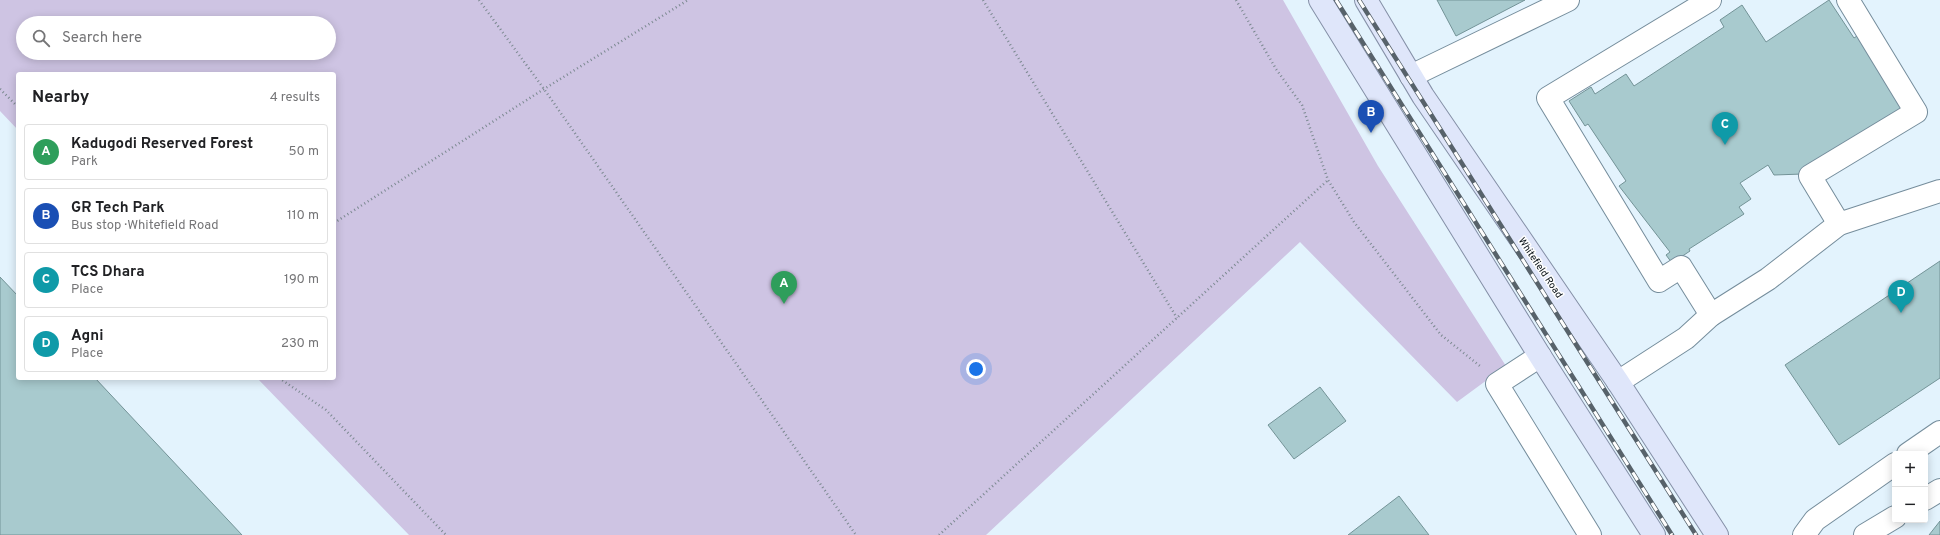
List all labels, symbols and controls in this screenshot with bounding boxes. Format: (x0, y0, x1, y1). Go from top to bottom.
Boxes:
search box (16, 16, 336, 60)
icon: search (30, 27, 52, 49)
text: Search here (62, 29, 142, 48)
text: Nearby (32, 87, 89, 109)
text: 4 results (270, 90, 320, 106)
pin: B (1358, 100, 1384, 133)
pin: C (1712, 112, 1738, 145)
text: Kadugodi Reserved Forest (71, 135, 253, 154)
text: A (41, 144, 51, 160)
text: 50 m (289, 144, 319, 160)
text: Park (71, 154, 98, 170)
text: GR Tech Park (71, 199, 165, 218)
text: B (42, 208, 50, 224)
text: 110 m (287, 208, 319, 224)
text: Bus stop · Whitefield Road (71, 218, 219, 234)
street label: Whitefield Road (1515, 235, 1565, 301)
text: TCS Dhara (71, 263, 145, 282)
pin: A (771, 271, 797, 304)
text: C (42, 272, 50, 288)
text: 190 m (284, 272, 319, 288)
pin: D (1888, 280, 1914, 313)
text: Place (71, 282, 103, 298)
text: Agni (71, 327, 103, 346)
text: D (41, 336, 51, 352)
text: 230 m (281, 336, 319, 352)
text: Place (71, 346, 103, 362)
your location (966, 359, 986, 379)
map controls (1892, 451, 1928, 523)
button: + (1892, 451, 1928, 487)
button: − (1892, 487, 1928, 523)

